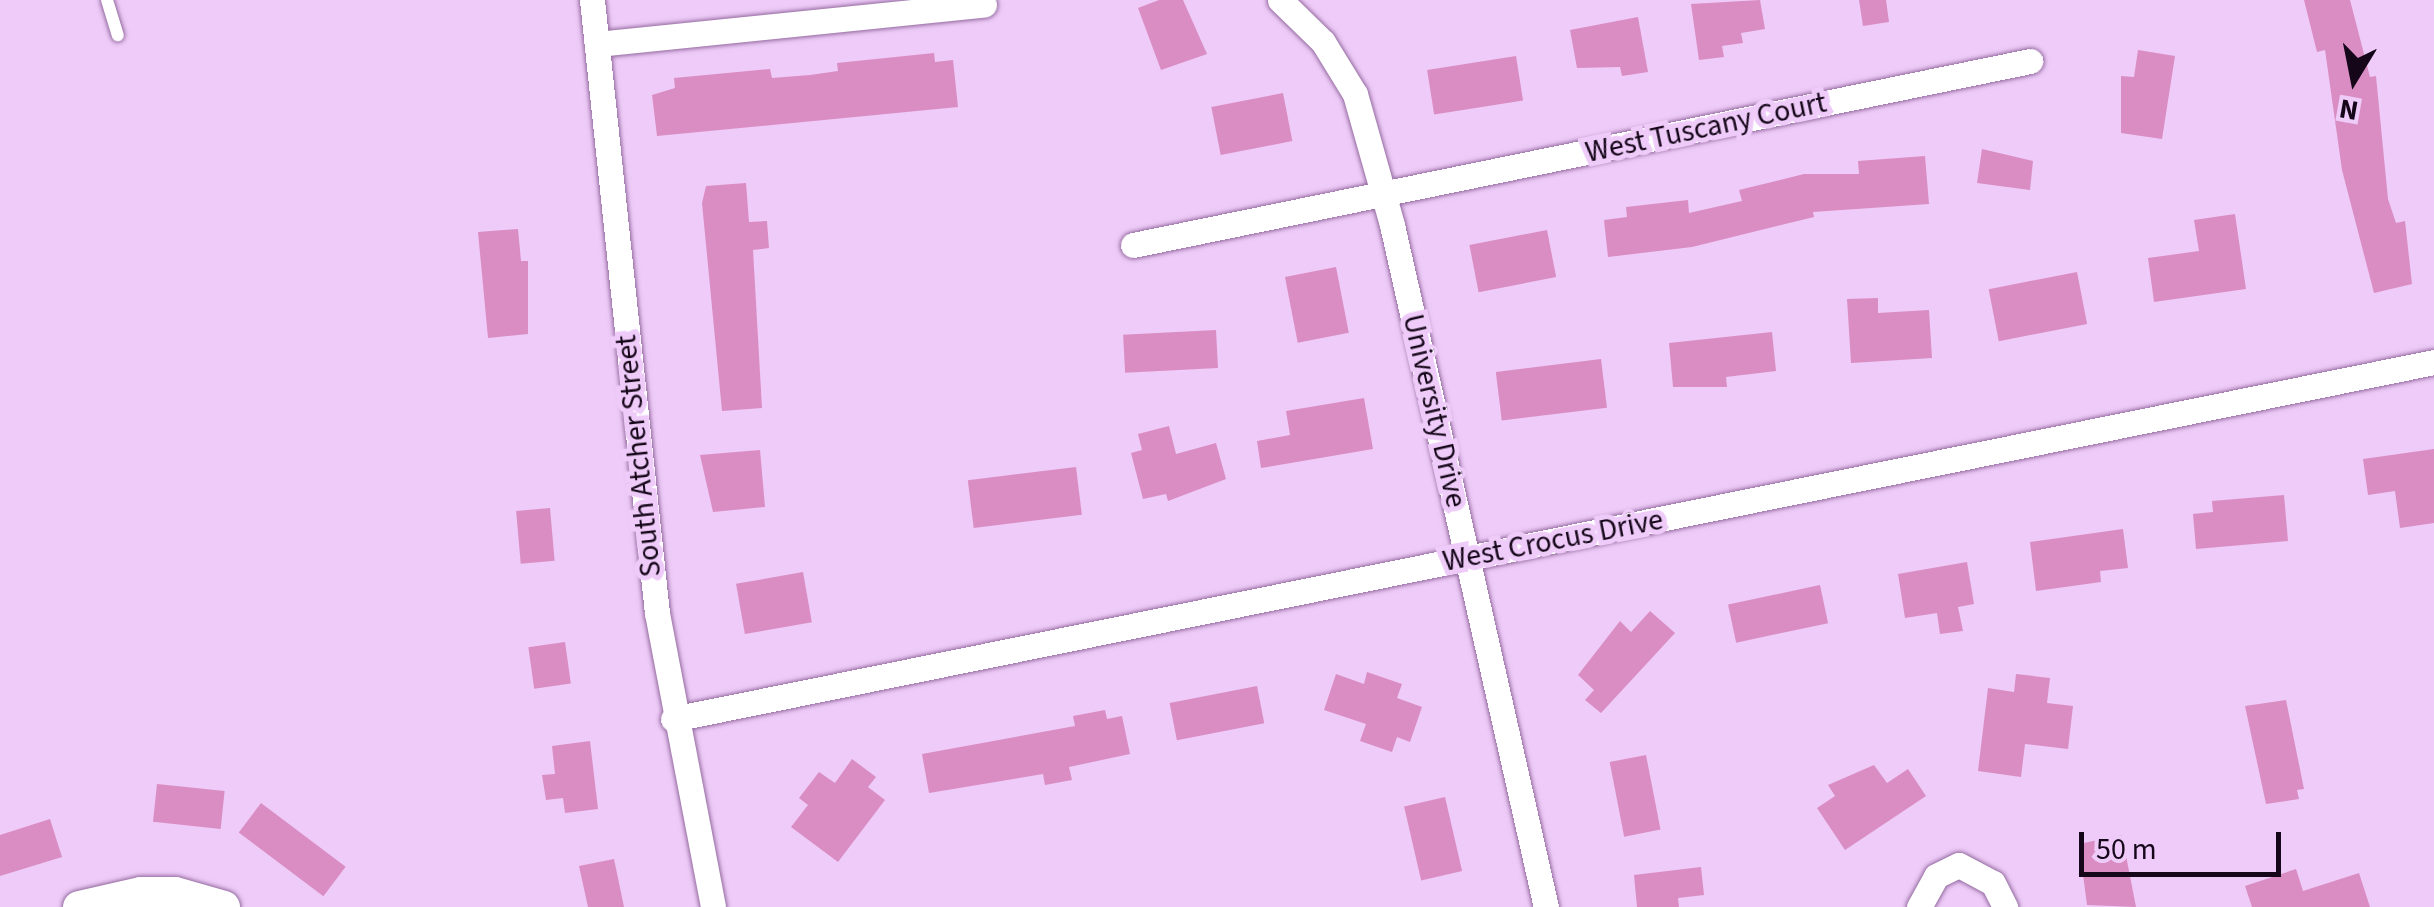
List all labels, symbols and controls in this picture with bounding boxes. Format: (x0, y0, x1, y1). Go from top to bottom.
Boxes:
north arrow (2304, 30, 2404, 130)
street label: West Tuscany Court (1582, 85, 1830, 171)
text: N (2336, 88, 2361, 131)
street label: University Drive (1394, 311, 1474, 511)
street label: South Atcher Street (608, 333, 670, 579)
street label: West Crocus Drive (1440, 502, 1666, 580)
scale bar (2084, 812, 2286, 874)
text: 50 m (2096, 828, 2157, 871)

